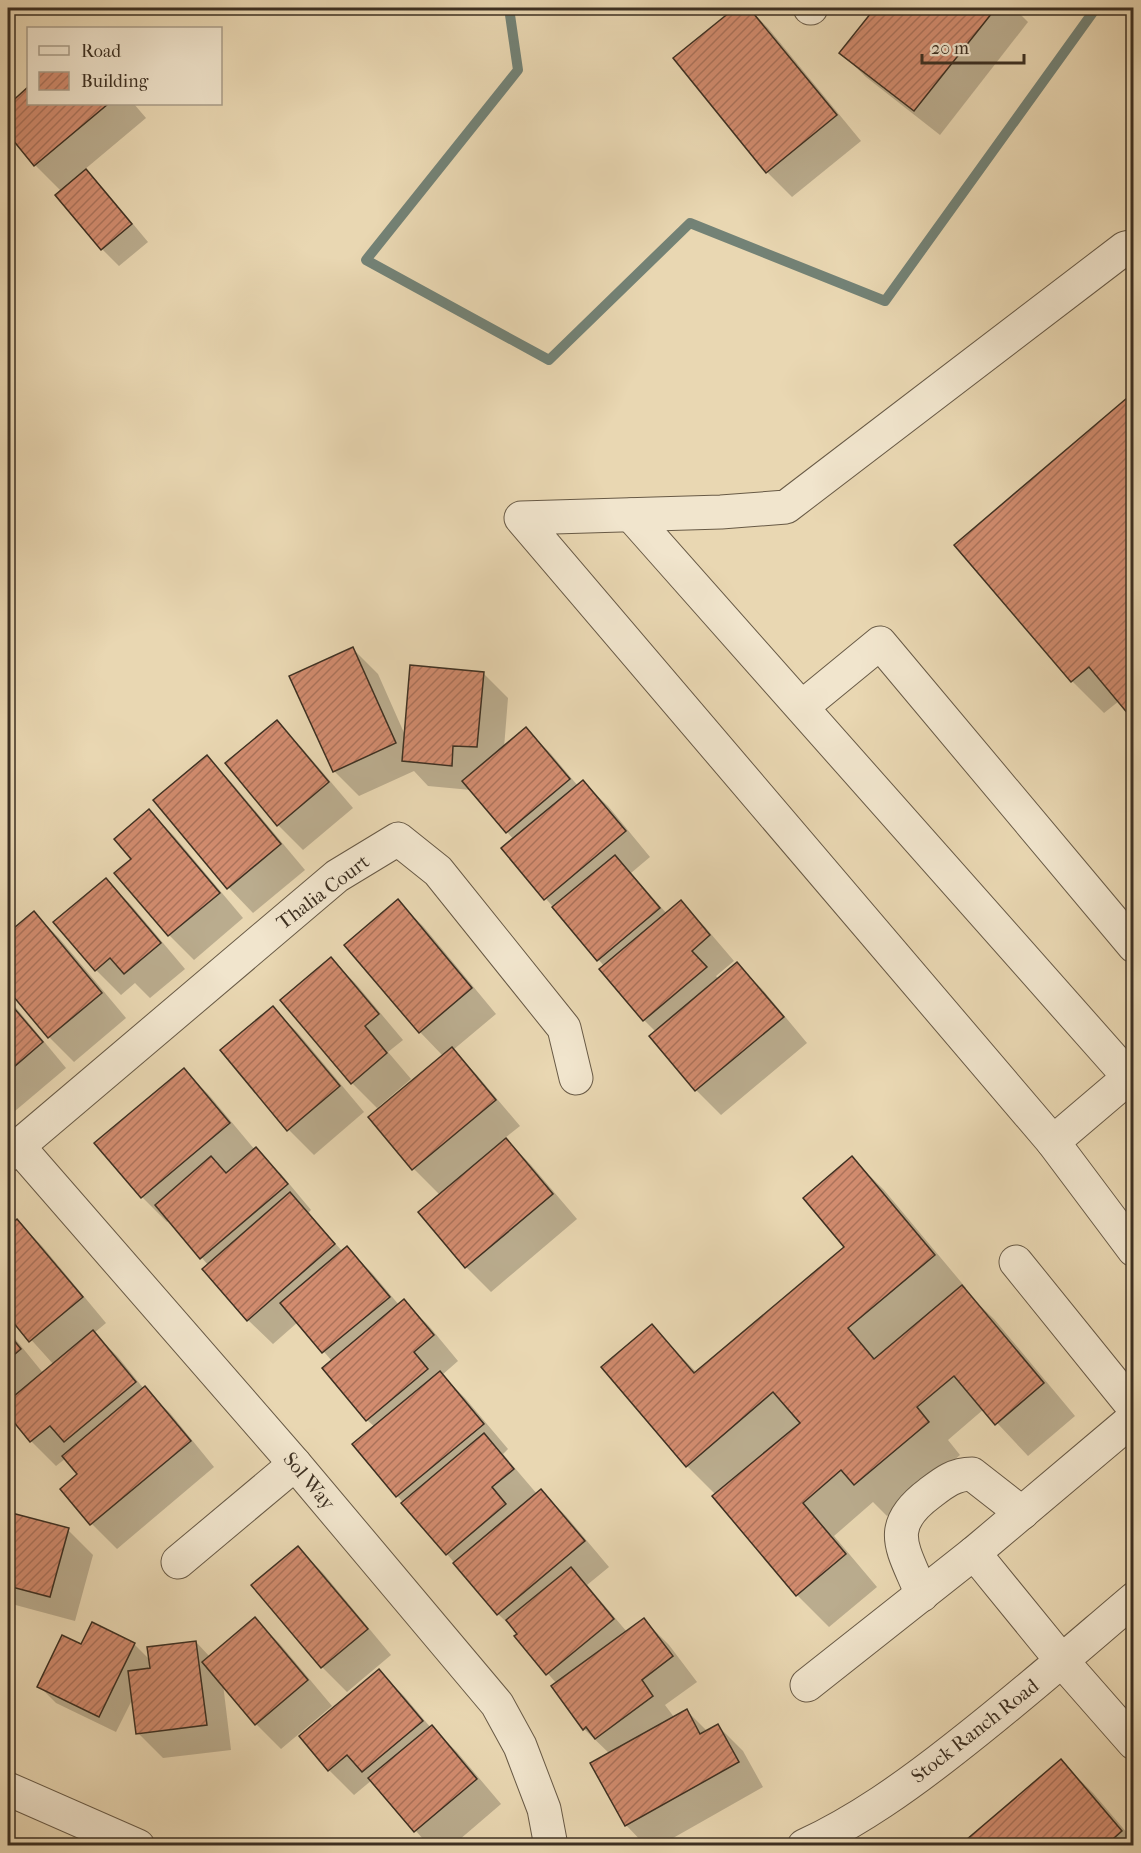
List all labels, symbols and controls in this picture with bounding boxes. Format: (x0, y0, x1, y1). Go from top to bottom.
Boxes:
legend (27, 27, 222, 105)
scale bar (922, 27, 1024, 65)
text: 20 m (931, 38, 969, 59)
text: Road (81, 41, 121, 62)
text: Building (81, 71, 149, 92)
street label: Thalia Court (272, 850, 374, 934)
street label: Sol Way (278, 1448, 341, 1515)
street label: Stock Ranch Road (907, 1673, 1044, 1788)

